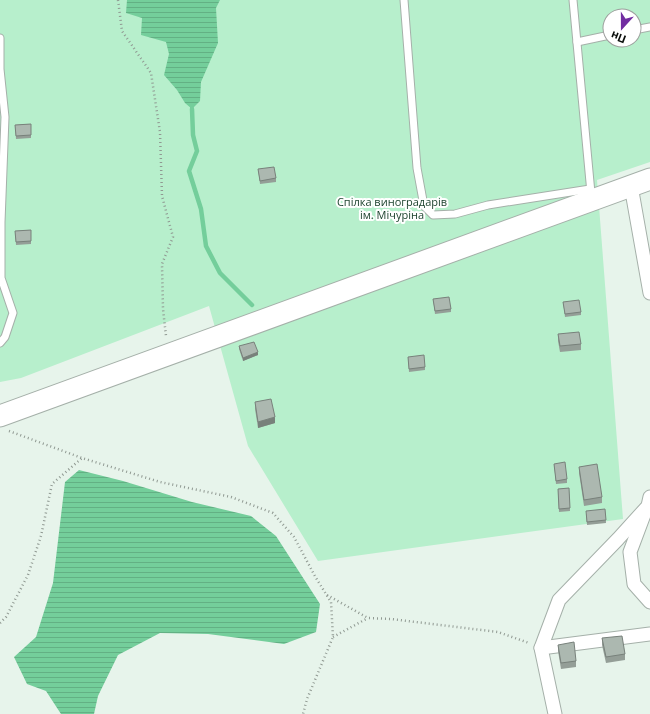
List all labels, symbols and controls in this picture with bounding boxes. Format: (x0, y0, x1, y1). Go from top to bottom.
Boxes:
north arrow (602, 8, 642, 48)
text: Пн (608, 28, 628, 48)
park label: Спілка виноградарів ім. Мічуріна (337, 194, 447, 222)

